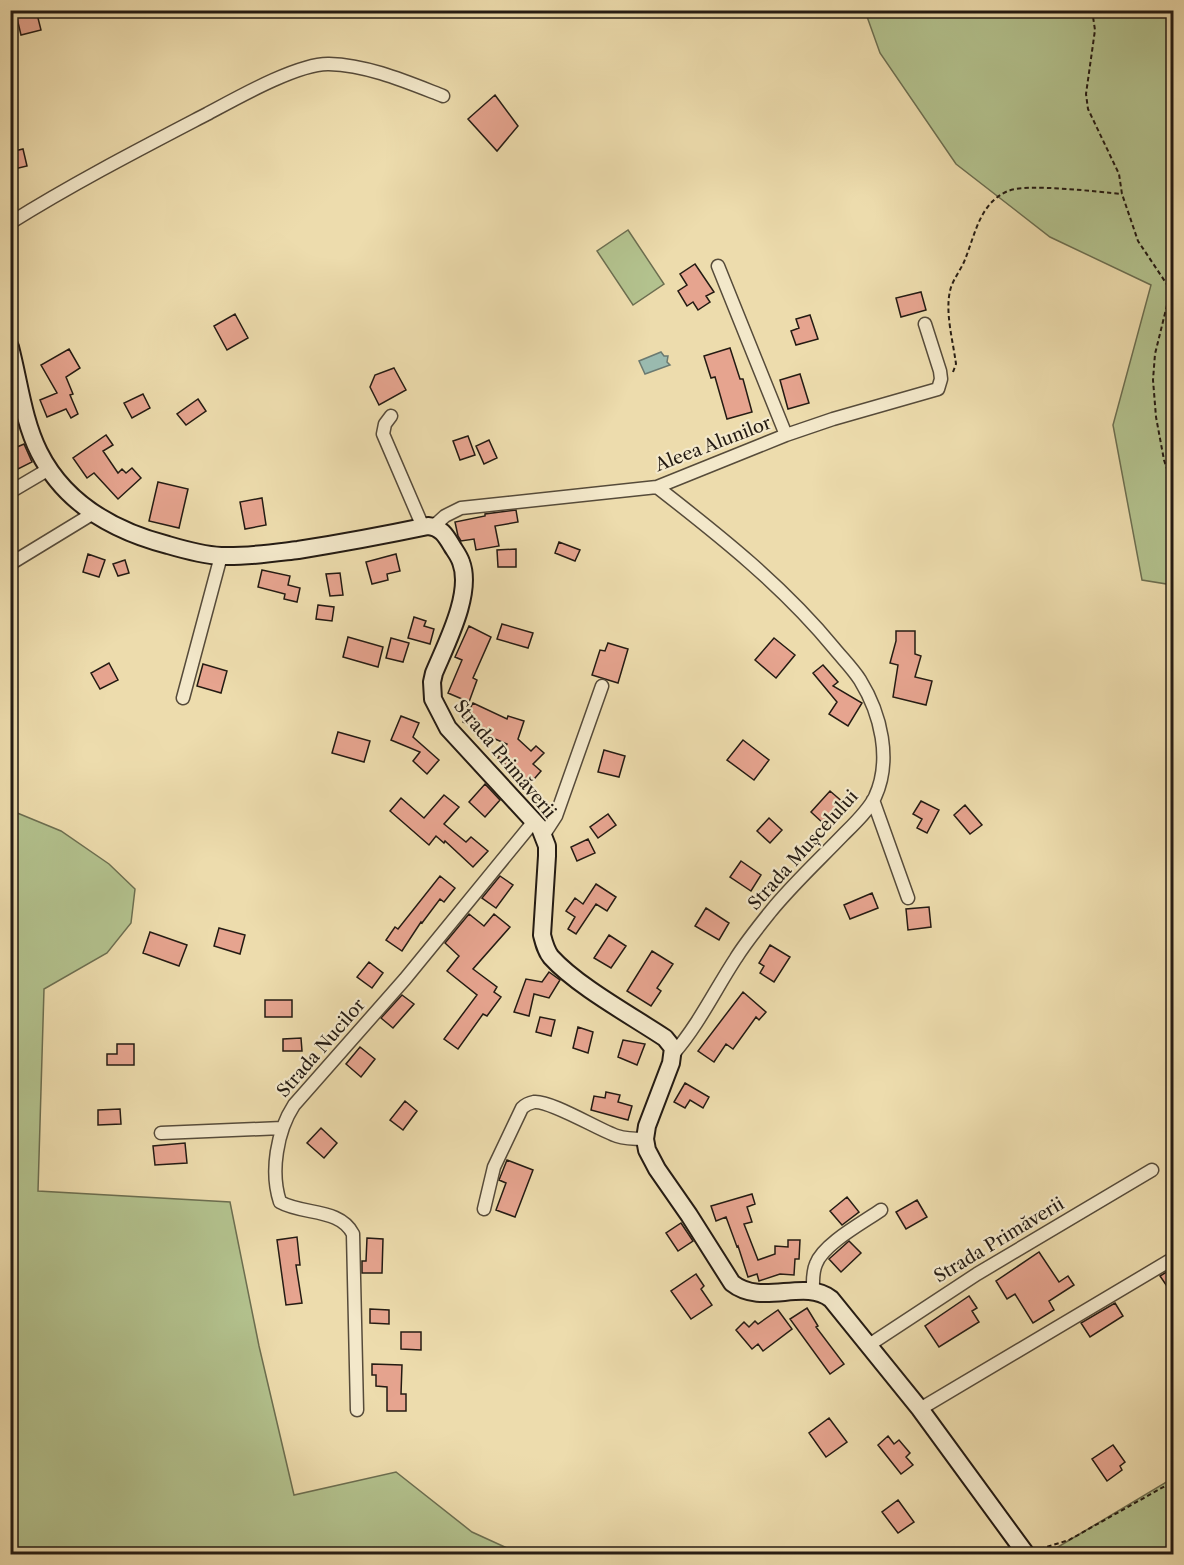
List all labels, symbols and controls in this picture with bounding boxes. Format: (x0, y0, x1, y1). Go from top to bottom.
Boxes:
street label: Aleea Alunilor (651, 412, 775, 477)
street label: Strada Primăverii (449, 695, 561, 823)
street label: Strada Mușcelului (743, 785, 863, 915)
street label: Strada Nucilor (272, 994, 370, 1102)
street label: Strada Primăverii (930, 1192, 1068, 1287)

